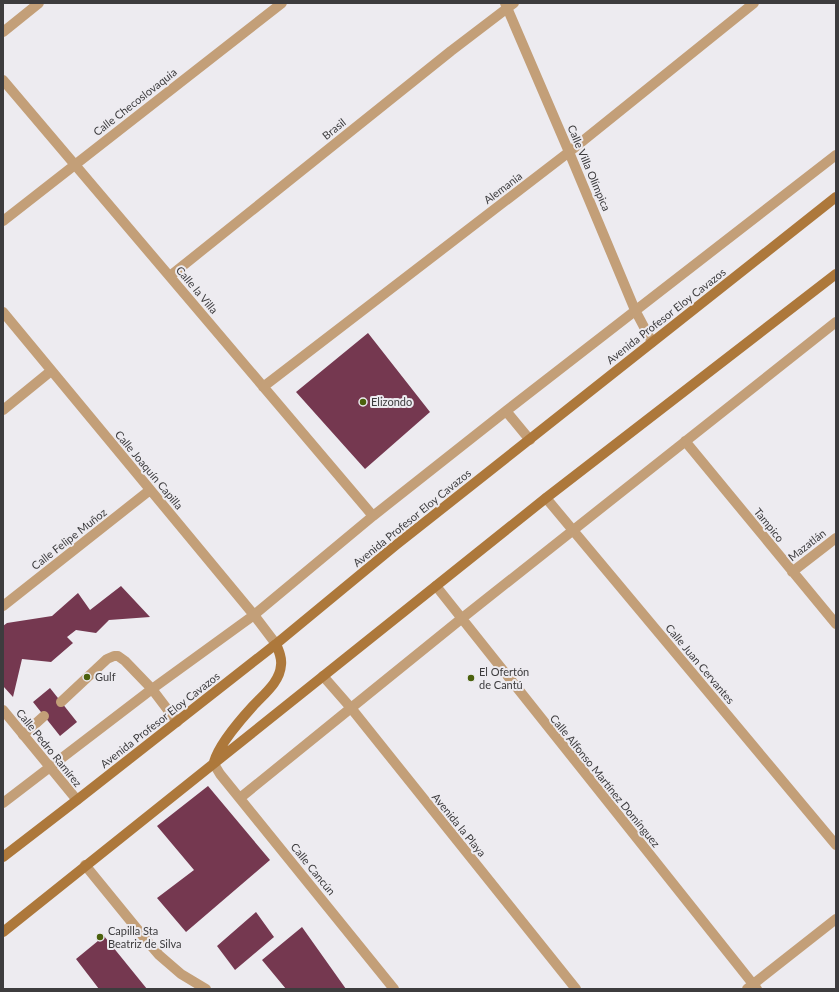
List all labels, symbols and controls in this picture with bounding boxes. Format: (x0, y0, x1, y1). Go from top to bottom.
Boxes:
street label: Calle Checoslovaquia (90, 65, 179, 138)
street label: Brasil (319, 115, 348, 142)
street label: Calle Villa Olímpica (565, 123, 613, 213)
street label: Alemania (481, 169, 524, 206)
street label: Calle la Villa (174, 263, 221, 316)
street label: Avenida Profesor Eloy Cavazos (603, 265, 728, 366)
place label: Elizondo (371, 395, 412, 408)
marker: Elizondo (358, 397, 368, 407)
street label: Calle Joaquín Capilla (113, 428, 186, 512)
street label: Avenida Profesor Eloy Cavazos (350, 466, 473, 569)
street label: Calle Felipe Muñoz (29, 505, 109, 572)
street label: Tampico (752, 505, 787, 544)
street label: Mazatlán (785, 526, 828, 563)
street label: Calle Juan Cervantes (663, 621, 738, 706)
place label: El Ofertón de Cantú (479, 665, 529, 691)
street label: Avenida Profesor Eloy Cavazos (97, 669, 222, 770)
place label: Gulf (95, 670, 116, 683)
marker: Gulf (82, 672, 92, 682)
marker: El Ofertón de Cantú (466, 673, 476, 683)
street label: Calle Pedro Ramírez (14, 706, 85, 789)
street label: Calle Alfonso Martínez Domínguez (548, 712, 663, 850)
street label: Avenida la Playa (430, 790, 489, 859)
street label: Calle Cancún (288, 840, 338, 897)
place label: Capilla Sta Beatriz de Silva (108, 924, 182, 950)
marker: Capilla Sta Beatriz de Silva (95, 932, 105, 942)

